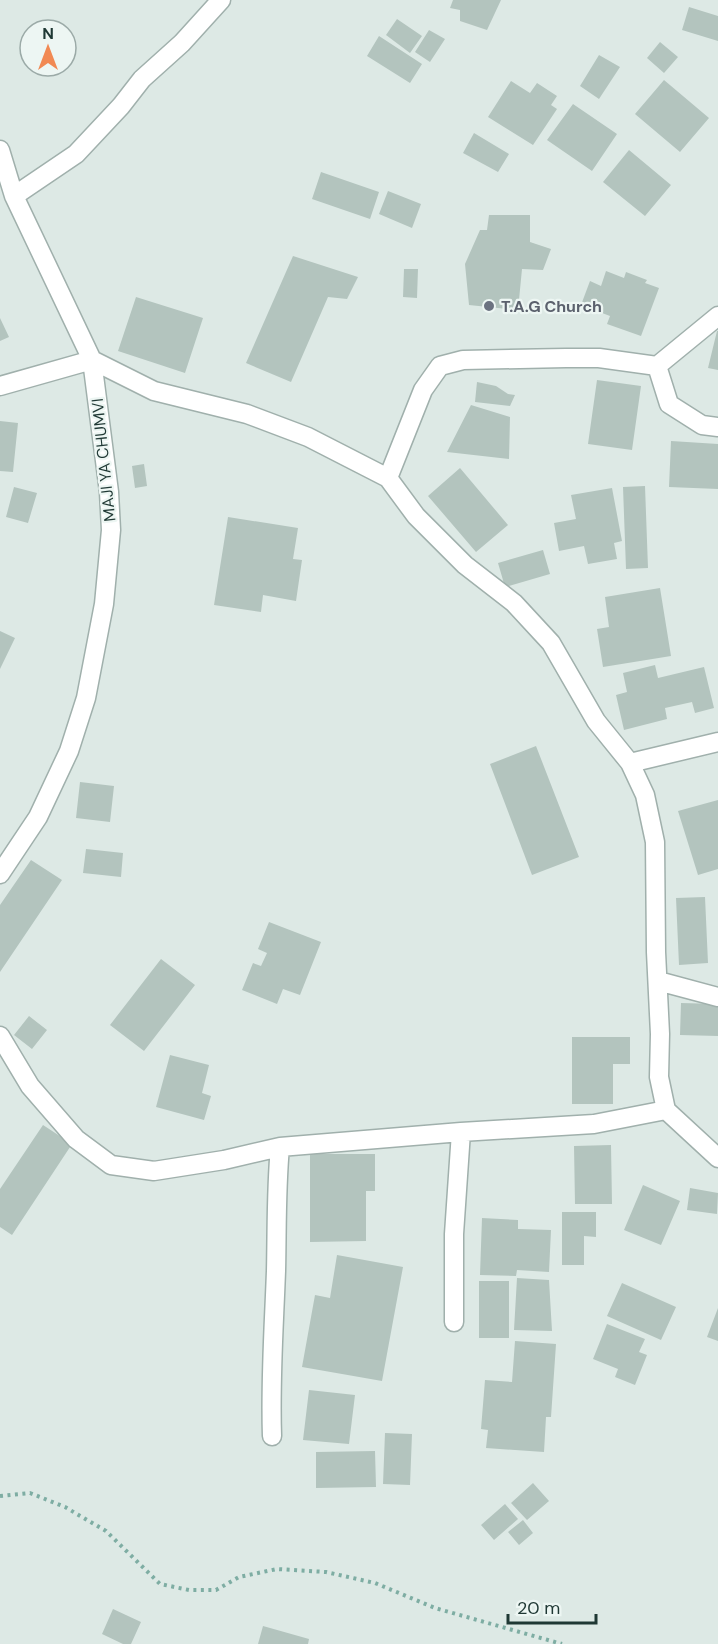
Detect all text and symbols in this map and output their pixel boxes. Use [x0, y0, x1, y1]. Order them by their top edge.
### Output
north arrow [18, 18, 78, 78]
text: N [42, 23, 54, 44]
place label: T.A.G Church [501, 296, 602, 317]
marker: T.A.G Church [482, 299, 496, 313]
street label: MAJI YA CHUMVI [87, 397, 120, 523]
scale bar [508, 1587, 596, 1625]
text: 20 m [517, 1596, 560, 1620]

